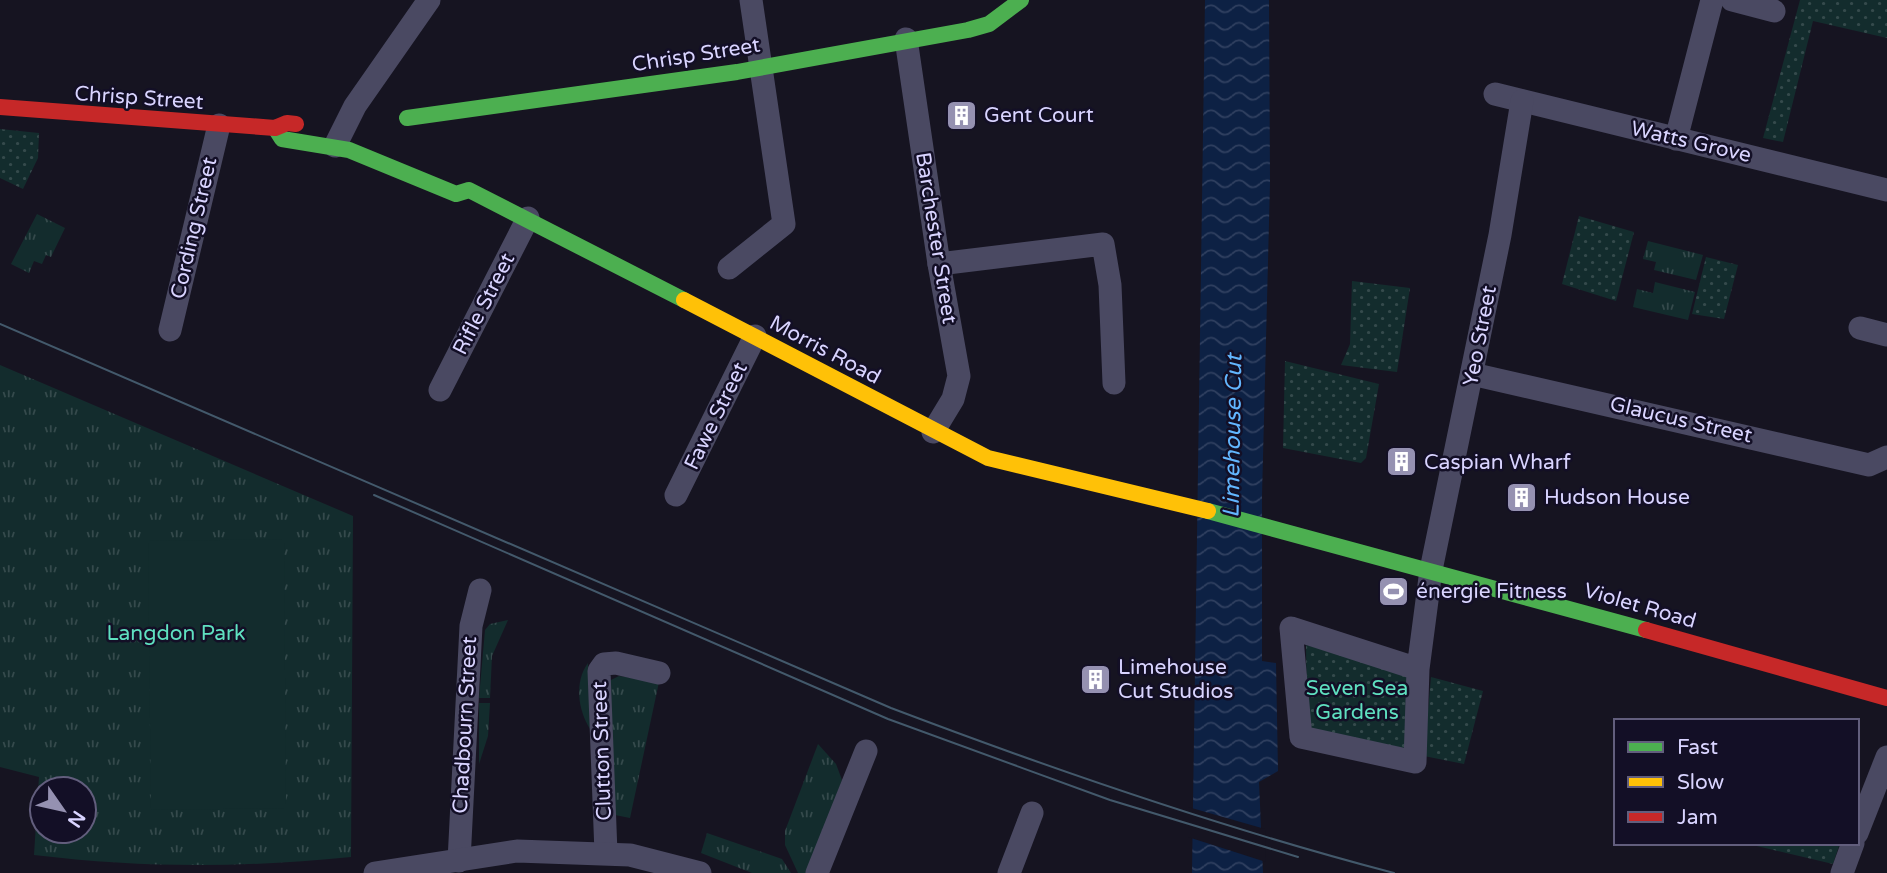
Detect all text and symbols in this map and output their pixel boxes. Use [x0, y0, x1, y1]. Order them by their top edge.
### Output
street label: Chrisp Street [630, 33, 762, 77]
street label: Chrisp Street [74, 81, 204, 115]
building icon: Gent Court [944, 98, 978, 132]
place label: Gent Court [984, 103, 1094, 128]
street label: Watts Grove [1628, 116, 1754, 168]
street label: Barchester Street [910, 150, 962, 326]
street label: Cording Street [166, 155, 222, 301]
street label: Rifle Street [448, 249, 520, 359]
street label: Yeo Street [1458, 284, 1502, 388]
street label: Morris Road [765, 310, 885, 390]
water label: Limehouse Cut [1218, 352, 1248, 518]
street label: Fawe Street [679, 358, 753, 474]
street label: Glaucus Street [1607, 391, 1755, 449]
building icon: Caspian Wharf [1384, 445, 1418, 479]
place label: Caspian Wharf [1424, 450, 1571, 475]
building icon: Hudson House [1504, 480, 1538, 514]
place label: Hudson House [1544, 485, 1690, 510]
sports icon: énergie Fitness [1376, 574, 1410, 608]
street label: Violet Road [1581, 578, 1699, 634]
place label: énergie Fitness [1416, 579, 1567, 604]
park label: Langdon Park [106, 621, 246, 646]
street label: Chadbourn Street [448, 636, 482, 814]
place label: Limehouse Cut Studios [1118, 655, 1233, 704]
building icon: Limehouse Cut Studios [1078, 662, 1112, 696]
park label: Seven Sea Gardens [1306, 676, 1408, 725]
street label: Clutton Street [587, 681, 617, 821]
legend [1614, 719, 1859, 845]
text: Fast [1677, 735, 1718, 760]
text: Slow [1677, 770, 1725, 795]
north arrow [28, 775, 98, 845]
text: Jam [1677, 805, 1718, 830]
text: N [63, 806, 90, 831]

